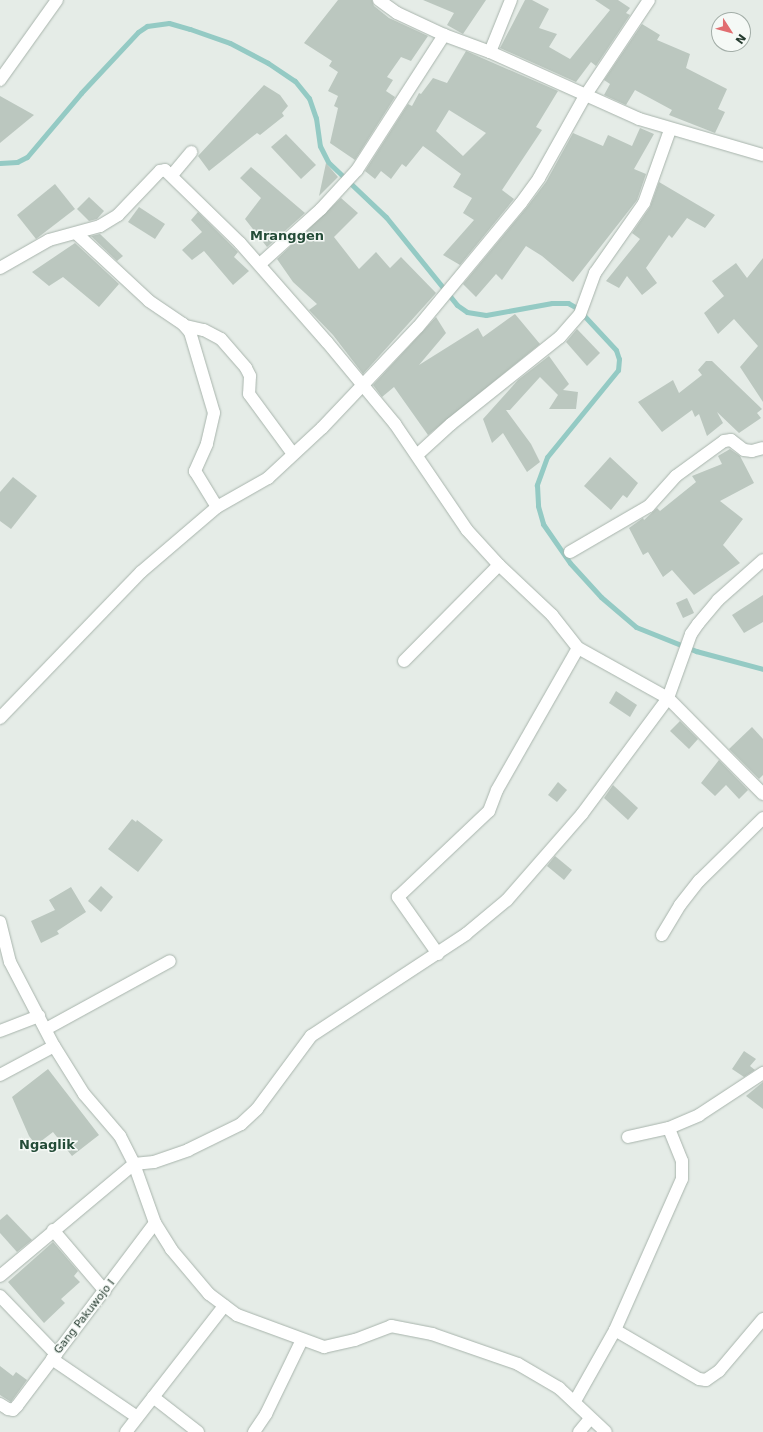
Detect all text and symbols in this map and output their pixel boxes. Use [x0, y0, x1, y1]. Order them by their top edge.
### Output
north arrow [711, 12, 751, 52]
text: N [732, 31, 748, 46]
district label: Mranggen [250, 228, 324, 244]
district label: Ngaglik [19, 1137, 75, 1153]
street label: Gang Pakuwojo I [52, 1277, 118, 1357]

